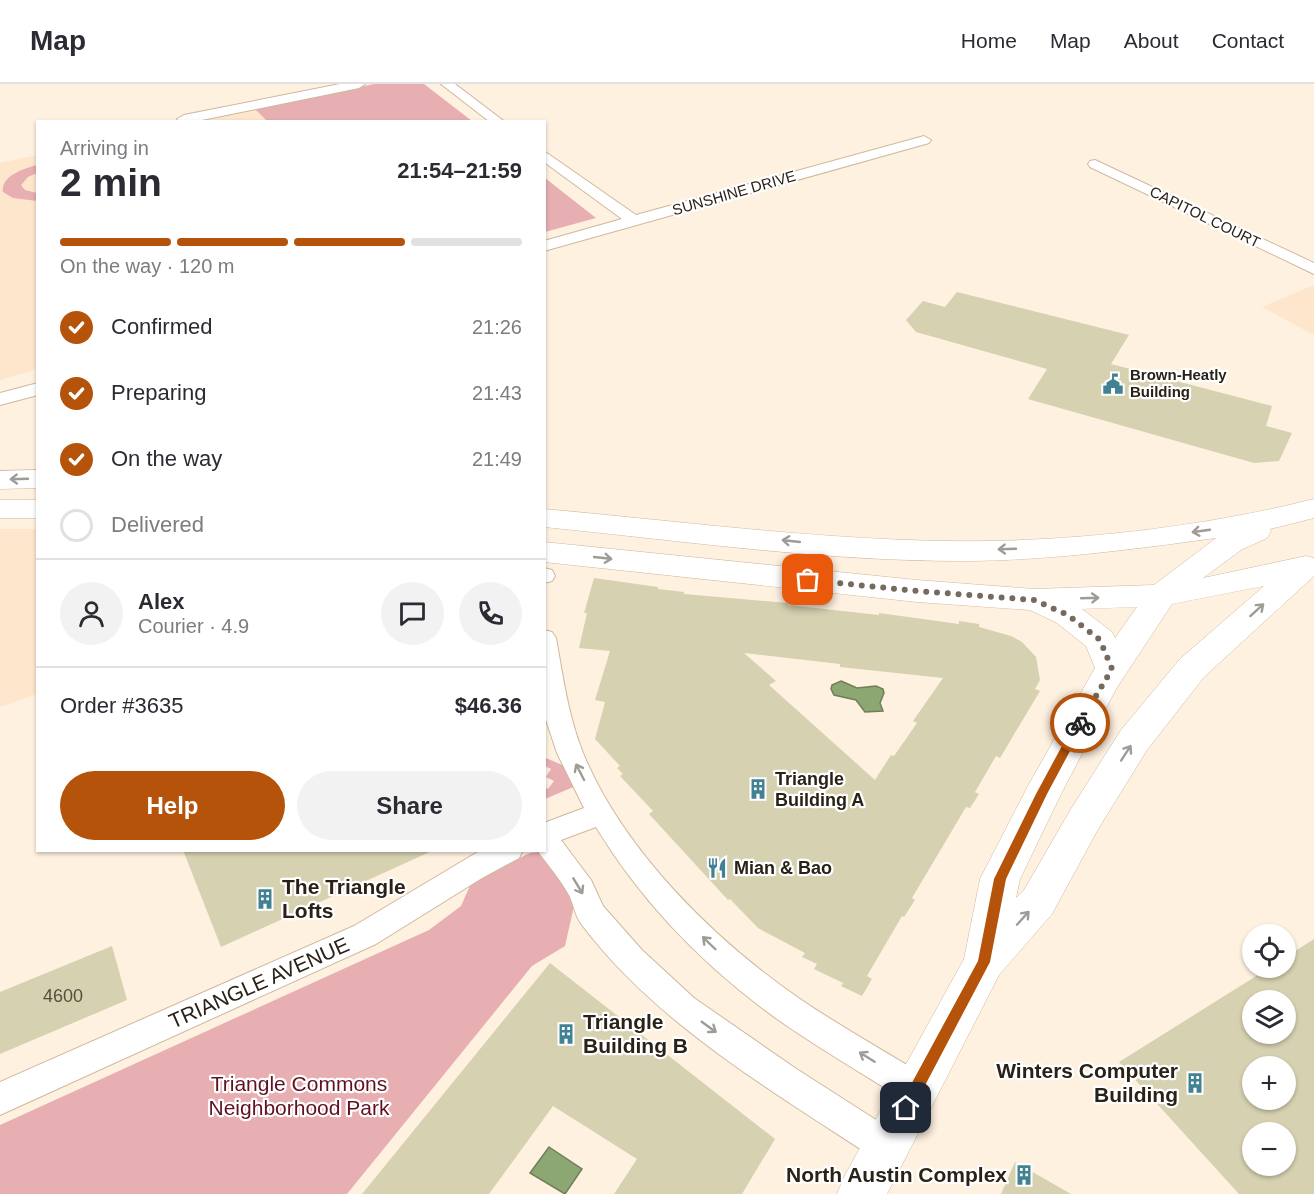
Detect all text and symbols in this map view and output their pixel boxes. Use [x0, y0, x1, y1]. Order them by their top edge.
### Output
text: Map [30, 25, 86, 56]
text: Home [961, 29, 1017, 52]
text: Map [1050, 29, 1091, 52]
text: About [1124, 29, 1179, 52]
text: Contact [1212, 29, 1284, 52]
text: Arriving in [60, 137, 149, 159]
text: 21:54–21:59 [397, 158, 522, 183]
text: 2 min [60, 161, 162, 204]
street label: SUNSHINE DRIVE [670, 167, 798, 218]
street label: CAPITOL COURT [1147, 182, 1263, 251]
text: On the way · 120 m [60, 255, 235, 277]
icon: check [60, 311, 93, 344]
text: Confirmed [111, 314, 212, 339]
text: 21:26 [472, 316, 522, 338]
place label: Brown-Heatly Building [1130, 366, 1227, 400]
public building icon: Brown-Heatly Building [1101, 372, 1125, 396]
icon: check [60, 377, 93, 410]
text: Preparing [111, 380, 206, 405]
text: 21:43 [472, 382, 522, 404]
icon: check [60, 443, 93, 476]
text: On the way [111, 446, 222, 471]
text: 21:49 [472, 448, 522, 470]
one-way arrow [9, 473, 29, 485]
text: Delivered [111, 512, 204, 537]
one-way arrow [1191, 526, 1211, 537]
one-way arrow [782, 535, 802, 546]
one-way arrow [997, 544, 1017, 555]
one-way arrow [592, 553, 612, 564]
pin [782, 554, 833, 605]
icon: bag [791, 563, 824, 596]
button: person [60, 582, 123, 645]
button: chat [381, 582, 444, 645]
button: phone [459, 582, 522, 645]
text: Alex [138, 589, 184, 614]
one-way arrow [1079, 592, 1099, 603]
one-way arrow [1249, 603, 1264, 617]
text: Courier · 4.9 [138, 615, 249, 637]
text: Order #3635 [60, 693, 184, 718]
text: $46.36 [455, 693, 522, 718]
courier [1050, 693, 1110, 753]
icon: bike [1064, 707, 1097, 740]
one-way arrow [1121, 745, 1133, 762]
one-way arrow [574, 763, 586, 781]
place label: Triangle Building A [775, 769, 864, 810]
button: Help [60, 771, 285, 840]
button: Share [297, 771, 522, 840]
building icon: Triangle Building A [746, 777, 770, 801]
restaurant icon: Mian & Bao [705, 856, 729, 880]
place label: Mian & Bao [734, 858, 832, 878]
place label: The Triangle Lofts [282, 875, 406, 922]
one-way arrow [572, 877, 584, 894]
building icon: The Triangle Lofts [253, 887, 277, 911]
one-way arrow [1016, 911, 1030, 926]
map controls [1242, 924, 1296, 1176]
button: locate [1242, 924, 1296, 978]
street label: TRIANGLE AVENUE [165, 932, 352, 1033]
one-way arrow [702, 937, 717, 951]
house number: 4600 [43, 986, 83, 1006]
button: layers [1242, 990, 1296, 1044]
place label: Triangle Building B [583, 1010, 688, 1057]
one-way arrow [700, 1021, 716, 1033]
building icon: Triangle Building B [554, 1022, 578, 1046]
one-way arrow [859, 1051, 876, 1063]
button: + [1242, 1056, 1296, 1110]
place label: Winters Computer Building [996, 1059, 1178, 1106]
building icon: Winters Computer Building [1183, 1071, 1207, 1095]
park label: Triangle Commons Neighborhood Park [209, 1072, 390, 1119]
pin [880, 1082, 931, 1133]
icon: home [889, 1091, 922, 1124]
button: − [1242, 1122, 1296, 1176]
place label: North Austin Complex [786, 1163, 1007, 1186]
building icon: North Austin Complex [1012, 1163, 1036, 1187]

